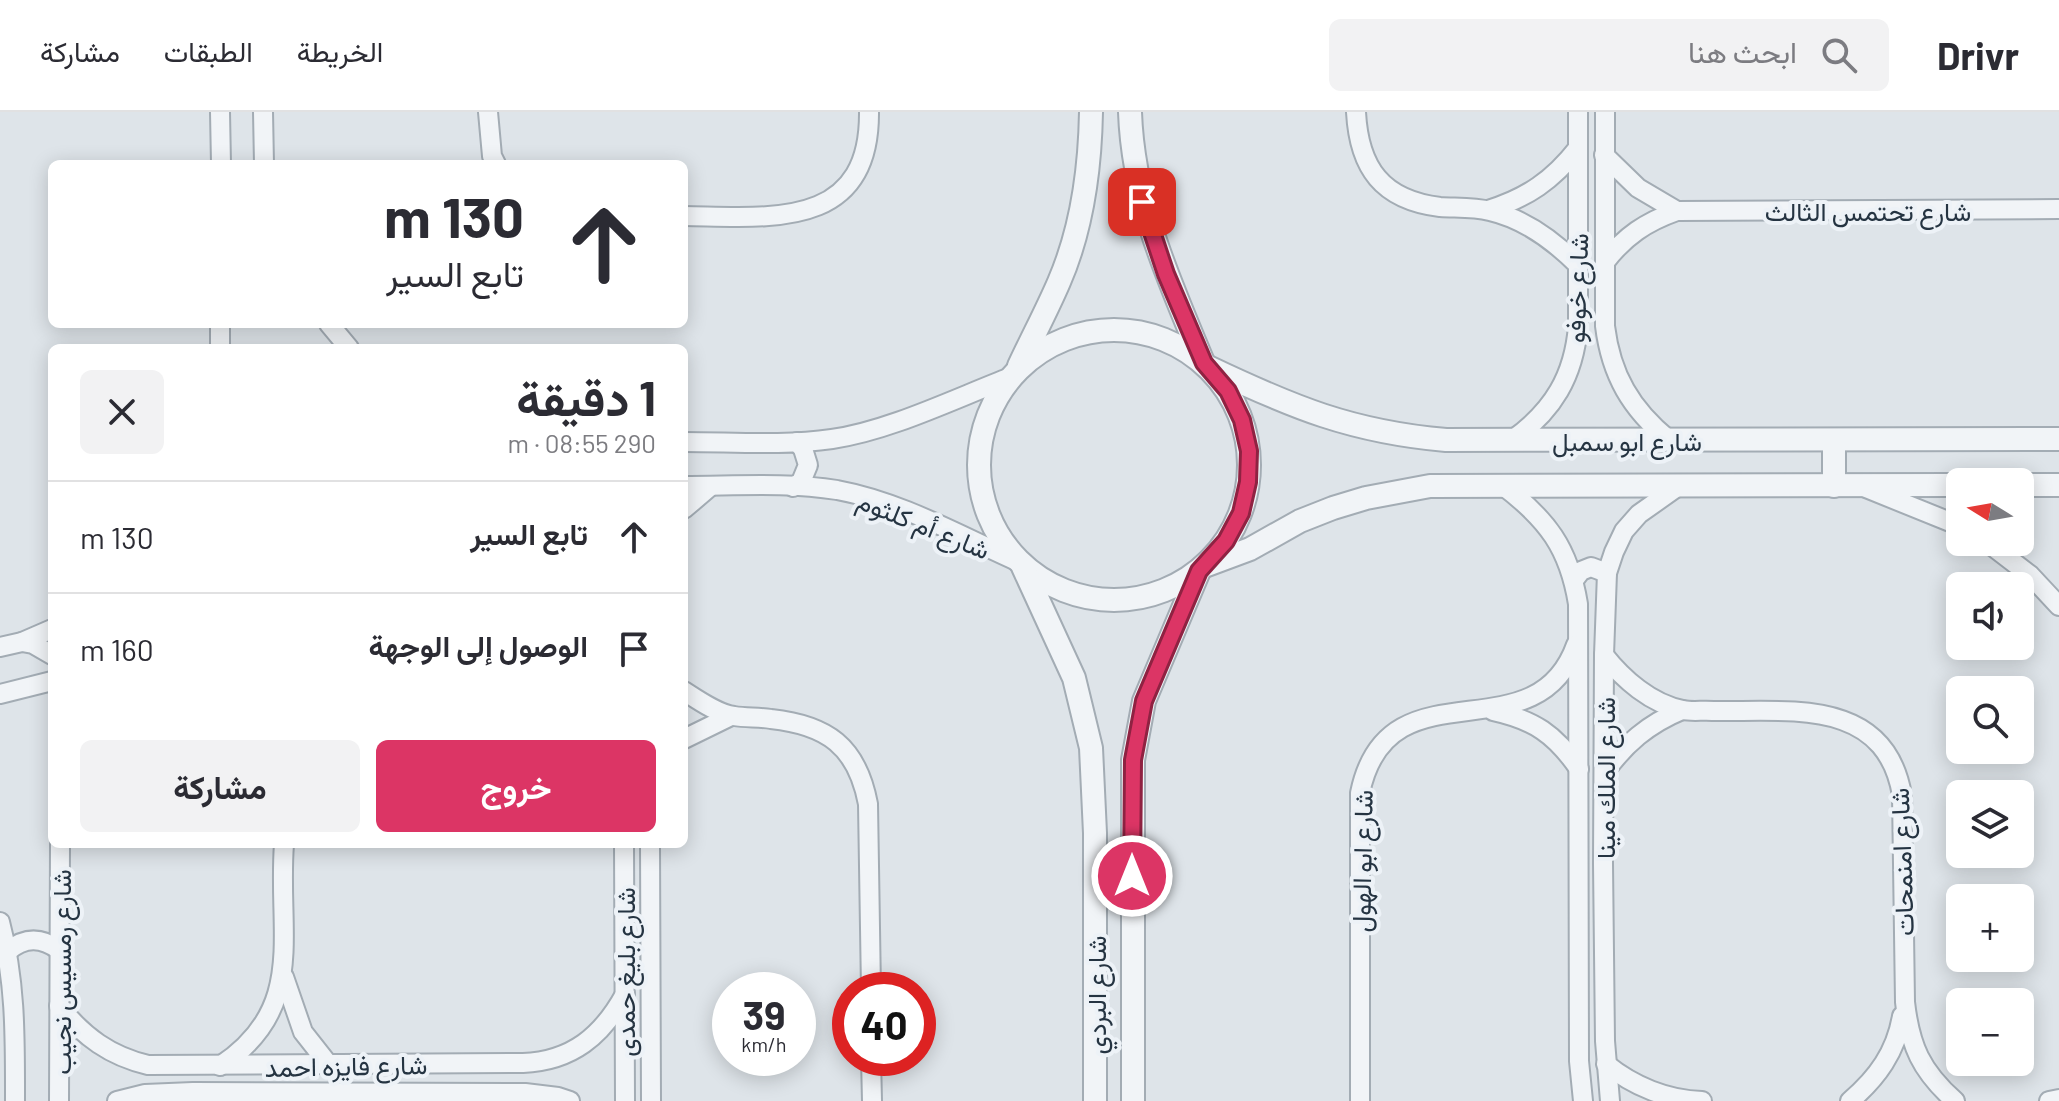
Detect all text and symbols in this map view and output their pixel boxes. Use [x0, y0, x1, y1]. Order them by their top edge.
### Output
search box [1329, 19, 1889, 91]
text: Drivr [1937, 32, 2019, 78]
text: ابحث هنا [1688, 33, 1797, 69]
icon: search [1817, 33, 1861, 77]
text: مشاركة [40, 34, 120, 68]
text: الطبقات [164, 34, 253, 68]
text: الخريطة [297, 34, 383, 68]
pin [1108, 168, 1176, 236]
icon: arrive [1120, 180, 1164, 224]
text: 130 m [384, 182, 524, 249]
icon: ahead [552, 192, 656, 296]
street label: شارع تحتمس الثالث [1765, 195, 1971, 230]
street label: شارع خوفو [1559, 233, 1597, 344]
text: تابع السير [386, 251, 524, 294]
text: 1 دقيقة [516, 368, 656, 426]
button: close [80, 370, 164, 454]
street label: شارع ابو سمبل [1552, 425, 1702, 460]
text: 290 m · 08:55 [507, 427, 656, 458]
north arrow [1946, 468, 2034, 556]
map controls [1946, 468, 2034, 1076]
street label: شارع أم كلثوم [852, 483, 995, 568]
text: تابع السير [470, 515, 588, 551]
icon: ahead [612, 515, 656, 559]
text: 130 m [80, 519, 154, 555]
button: sound [1946, 572, 2034, 660]
text: الوصول إلى الوجهة [369, 627, 588, 663]
icon: arrive [612, 627, 656, 671]
text: 160 m [80, 631, 154, 667]
button: search [1946, 676, 2034, 764]
street label: شارع الملك مينا [1589, 697, 1624, 859]
button: مشاركة [80, 740, 360, 832]
button: خروج [376, 740, 656, 832]
button: layers [1946, 780, 2034, 868]
street label: شارع امنمحات [1883, 787, 1923, 937]
street label: شارع ابو الهول [1344, 789, 1382, 933]
position arrow [1090, 834, 1174, 918]
street label: شارع رمسيس نجيب [45, 869, 80, 1075]
button: + [1946, 884, 2034, 972]
street label: شارع بليغ حمدى [609, 887, 644, 1057]
street label: شارع البردي [1080, 936, 1118, 1054]
speed limit sign: 40 [832, 972, 936, 1076]
button: − [1946, 988, 2034, 1076]
text: 39 [743, 990, 785, 1038]
text: km/h [741, 1032, 787, 1056]
street label: شارع فايزه احمد [264, 1048, 428, 1086]

